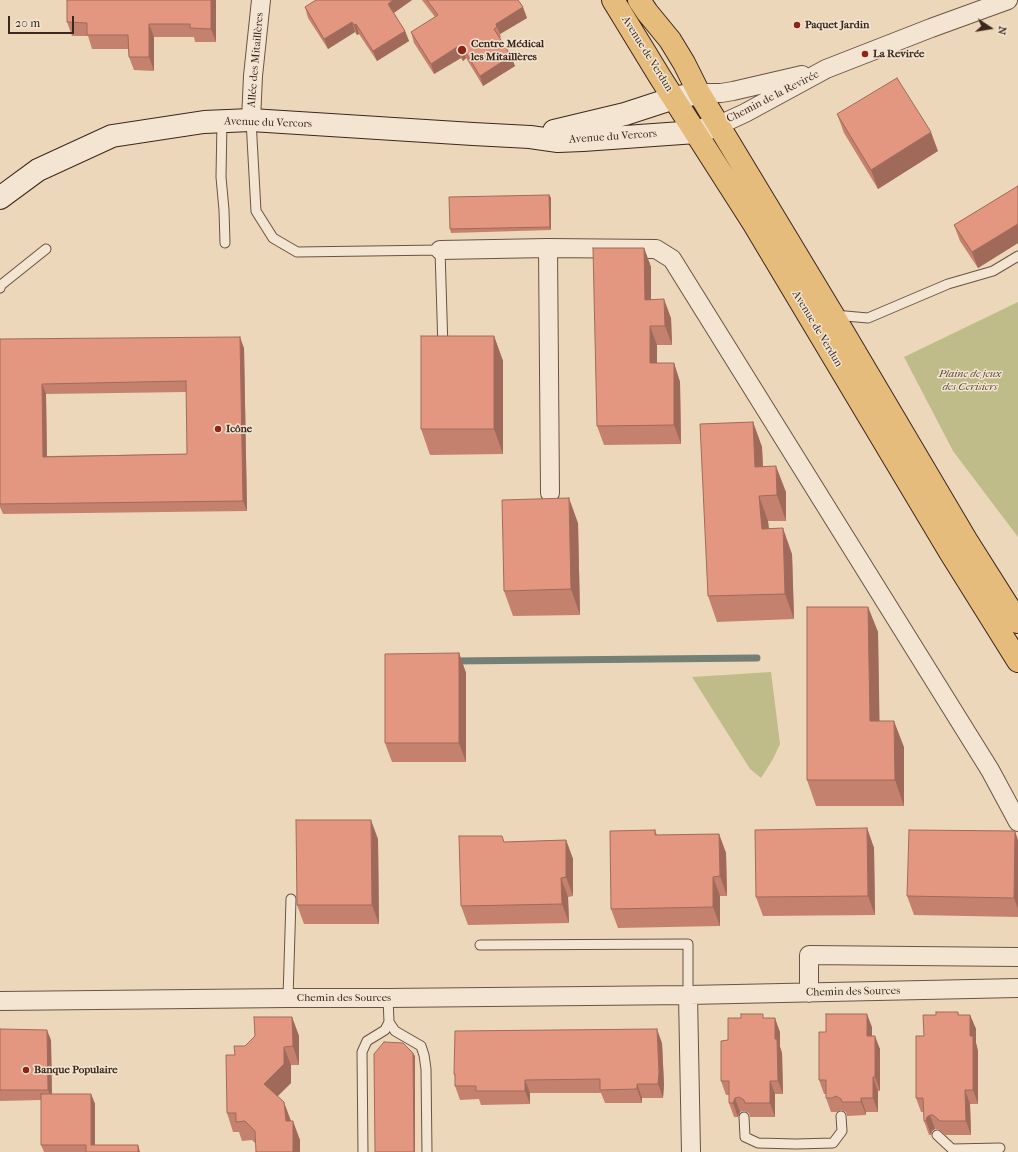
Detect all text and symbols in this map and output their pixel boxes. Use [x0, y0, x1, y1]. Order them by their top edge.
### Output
scale bar [10, 8, 76, 34]
north arrow [970, 8, 1010, 48]
street label: Allée des Mitaillères [245, 12, 267, 108]
street label: Avenue de Verdun [618, 14, 676, 94]
text: 20 m [15, 16, 40, 30]
place label: Paquet Jardin [805, 18, 869, 32]
marker: Paquet Jardin [792, 20, 802, 30]
text: N [995, 25, 1009, 36]
place label: Centre Médical les Mitaillères [471, 37, 544, 63]
marker: Centre Médical les Mitaillères [456, 44, 468, 56]
place label: La Revirée [873, 47, 925, 61]
marker: La Revirée [860, 49, 870, 59]
street label: Chemin de la Revirée [725, 68, 821, 126]
street label: Avenue du Vercors [224, 115, 312, 131]
street label: Avenue du Vercors [569, 127, 657, 147]
street label: Avenue de Verdun [789, 288, 845, 370]
park label: Plaine de jeux des Cerisiers [939, 367, 1001, 393]
place label: Icône [226, 422, 252, 436]
marker: Icône [213, 424, 223, 434]
street label: Chemin des Sources [806, 985, 900, 999]
street label: Chemin des Sources [297, 991, 391, 1005]
place label: Banque Populaire [34, 1063, 118, 1077]
marker: Banque Populaire [21, 1065, 31, 1075]

